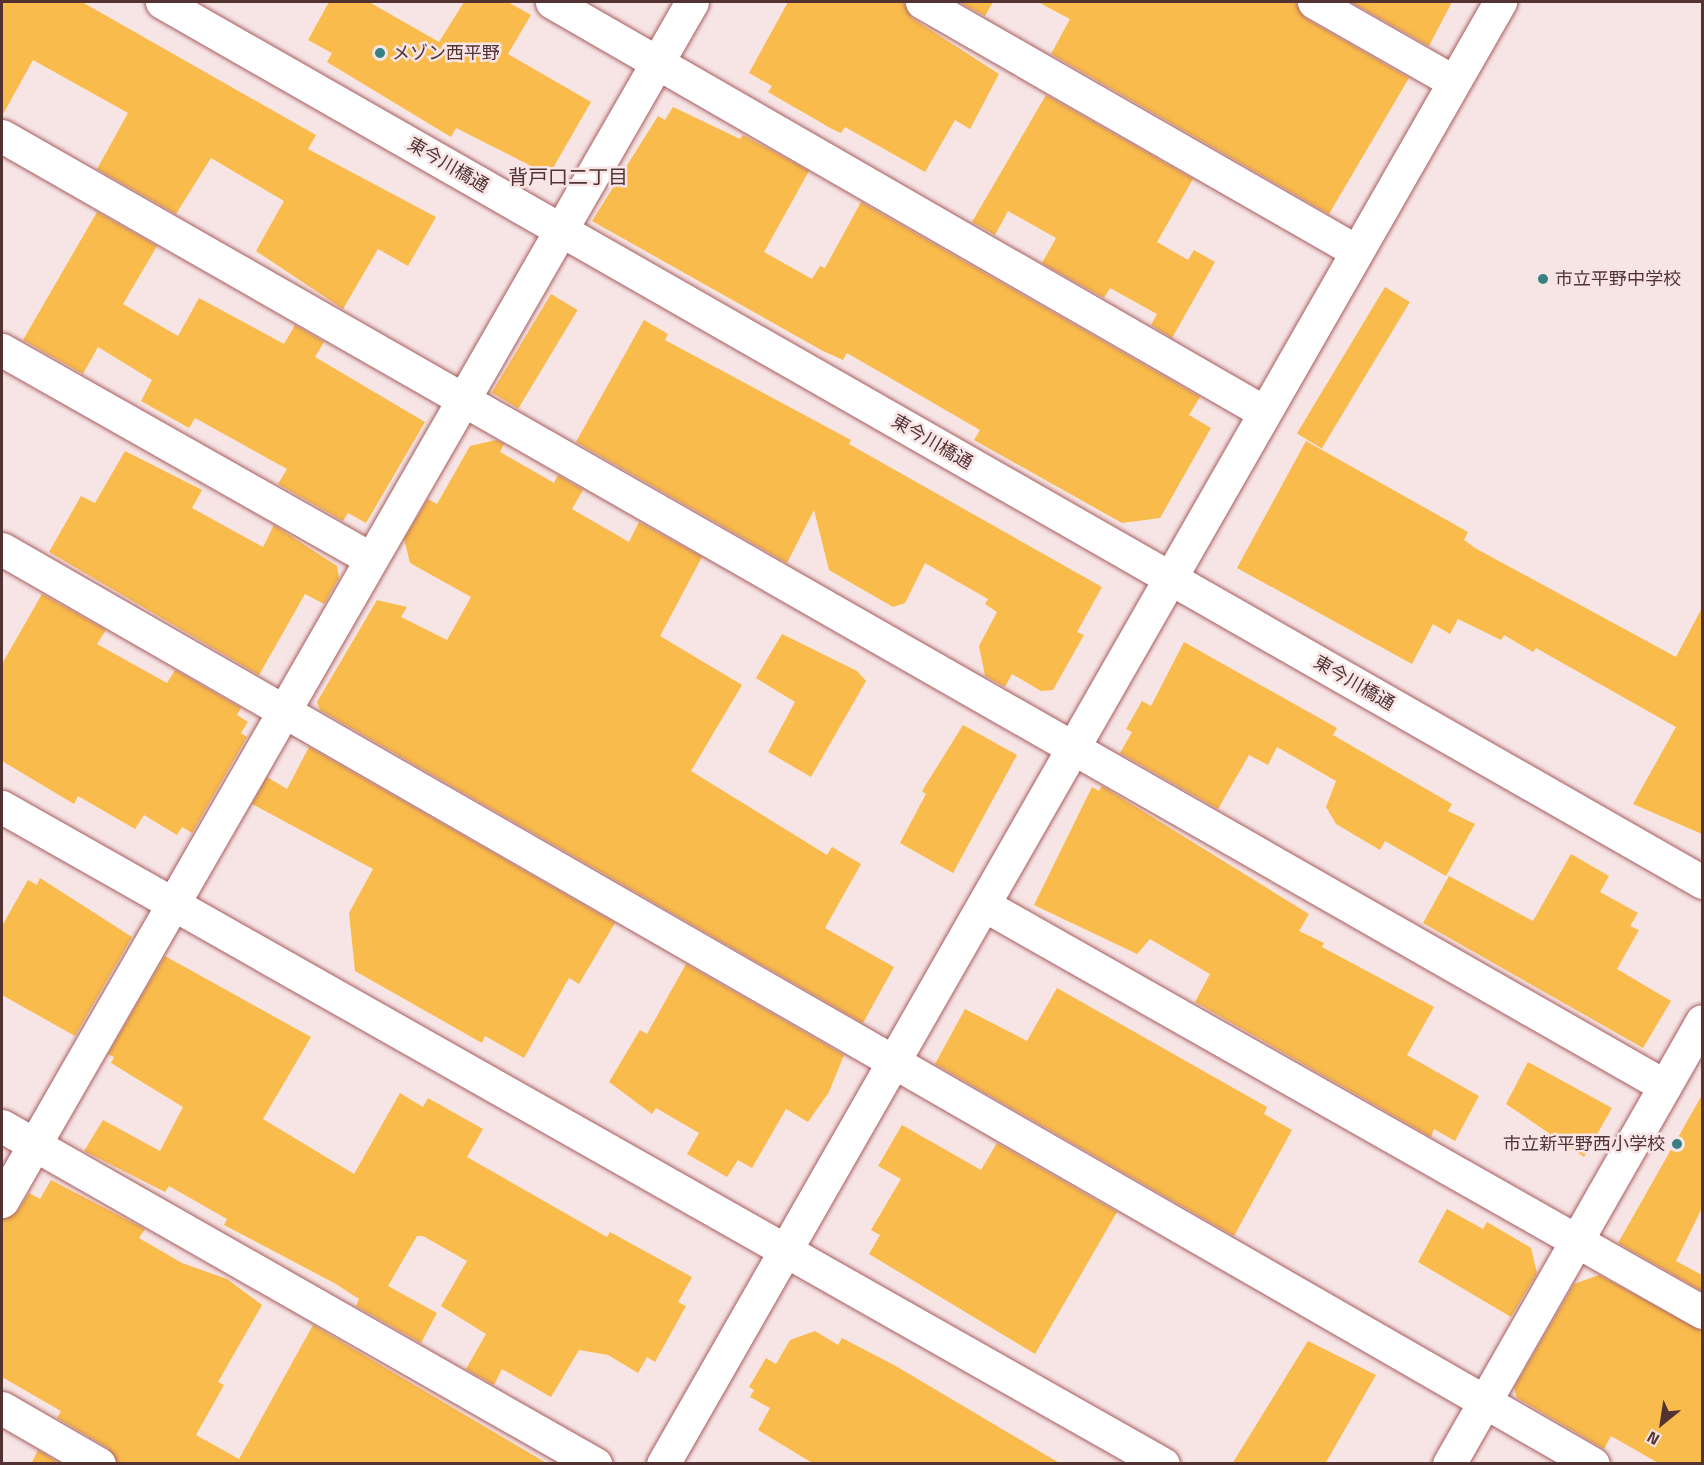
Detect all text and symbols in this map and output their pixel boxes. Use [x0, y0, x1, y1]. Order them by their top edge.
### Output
place label: メゾン西平野 [392, 42, 500, 64]
marker: メゾン西平野 [373, 46, 387, 60]
street label: 東今川橋通 [404, 133, 492, 197]
district label: 背戸口二丁目 [508, 164, 628, 188]
place label: 市立平野中学校 [1555, 268, 1681, 290]
marker: 市立平野中学校 [1536, 272, 1550, 286]
street label: 東今川橋通 [888, 410, 976, 474]
street label: 東今川橋通 [1310, 651, 1398, 715]
place label: 市立新平野西小学校 [1503, 1133, 1665, 1155]
marker: 市立新平野西小学校 [1670, 1137, 1684, 1151]
north arrow [1632, 1393, 1692, 1453]
text: N [1642, 1425, 1664, 1452]

